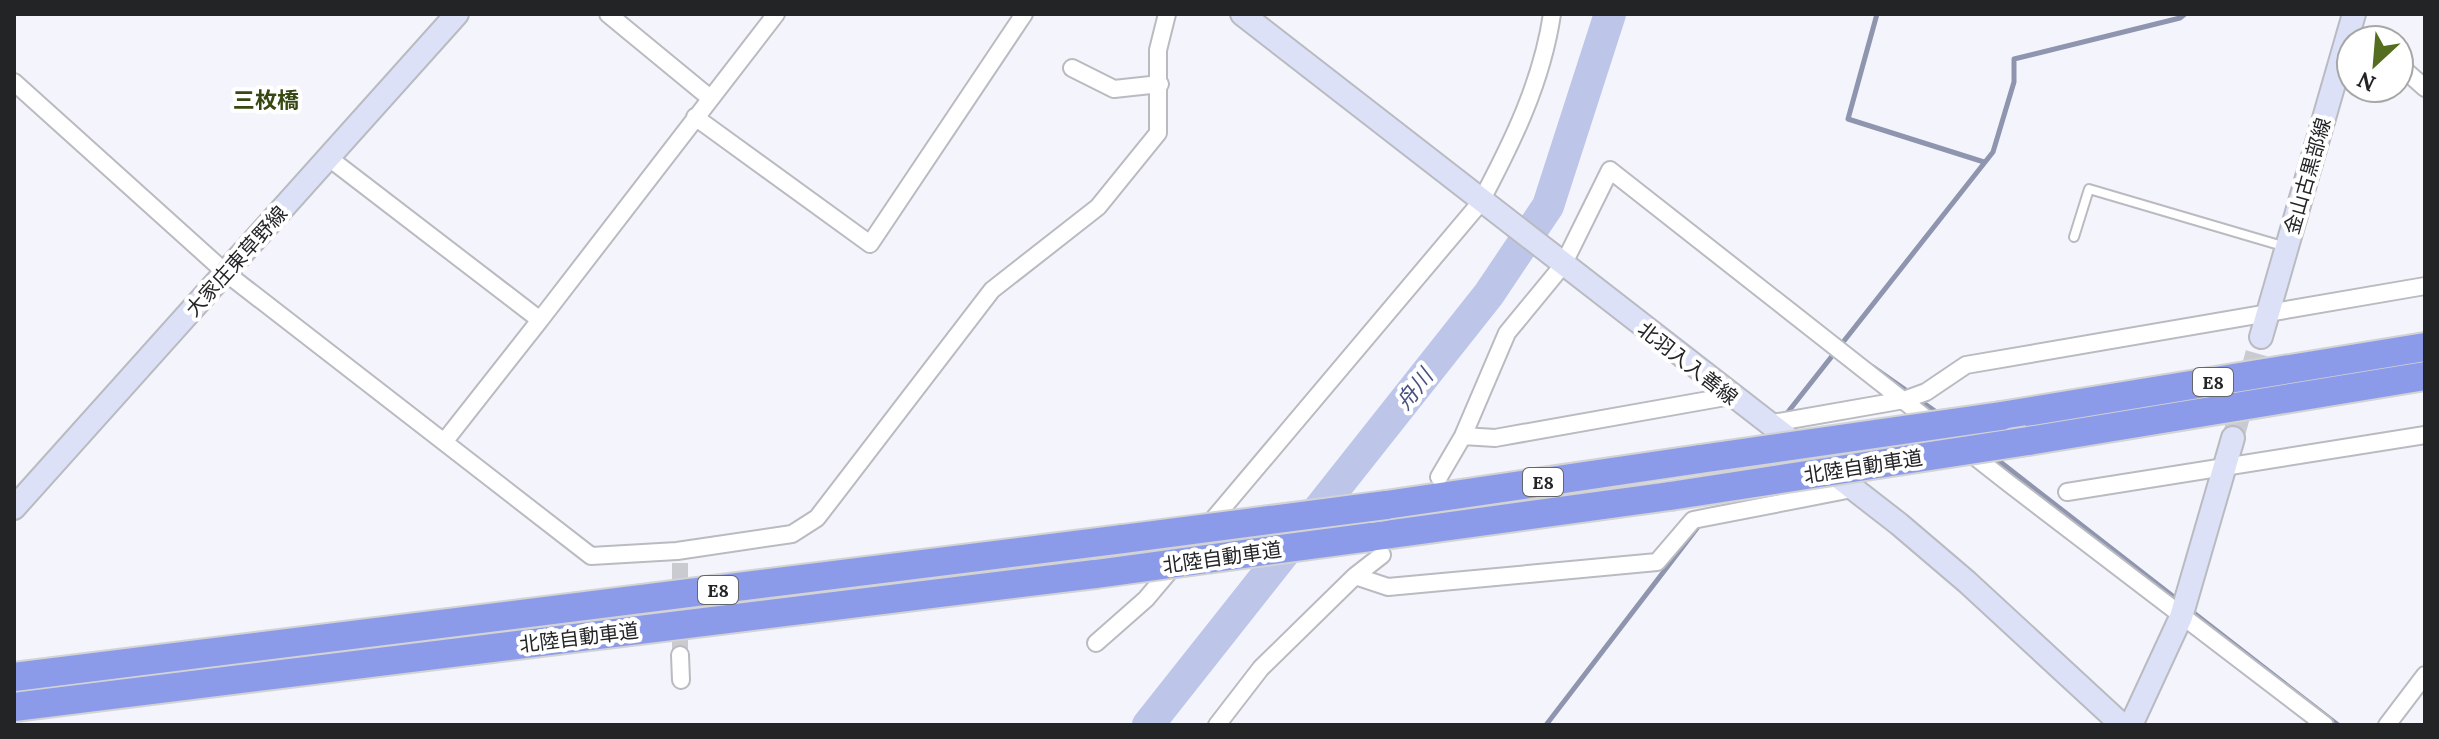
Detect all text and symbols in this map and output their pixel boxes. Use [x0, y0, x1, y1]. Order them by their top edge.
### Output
north arrow [2335, 24, 2415, 104]
text: N [2352, 66, 2380, 98]
district label: 三枚橋 [233, 86, 299, 114]
street label: 金山古黒部線 [2278, 115, 2336, 237]
street label: 大家庄東草野線 [180, 201, 292, 321]
street label: 北羽入入善線 [1633, 316, 1743, 410]
water label: 舟川 [1389, 361, 1440, 415]
road number: E8 [2193, 368, 2233, 396]
street label: 北陸自動車道 [1802, 444, 1924, 488]
road number: E8 [1523, 468, 1563, 496]
street label: 北陸自動車道 [1161, 536, 1283, 578]
road number: E8 [698, 576, 738, 604]
street label: 北陸自動車道 [518, 617, 640, 657]

